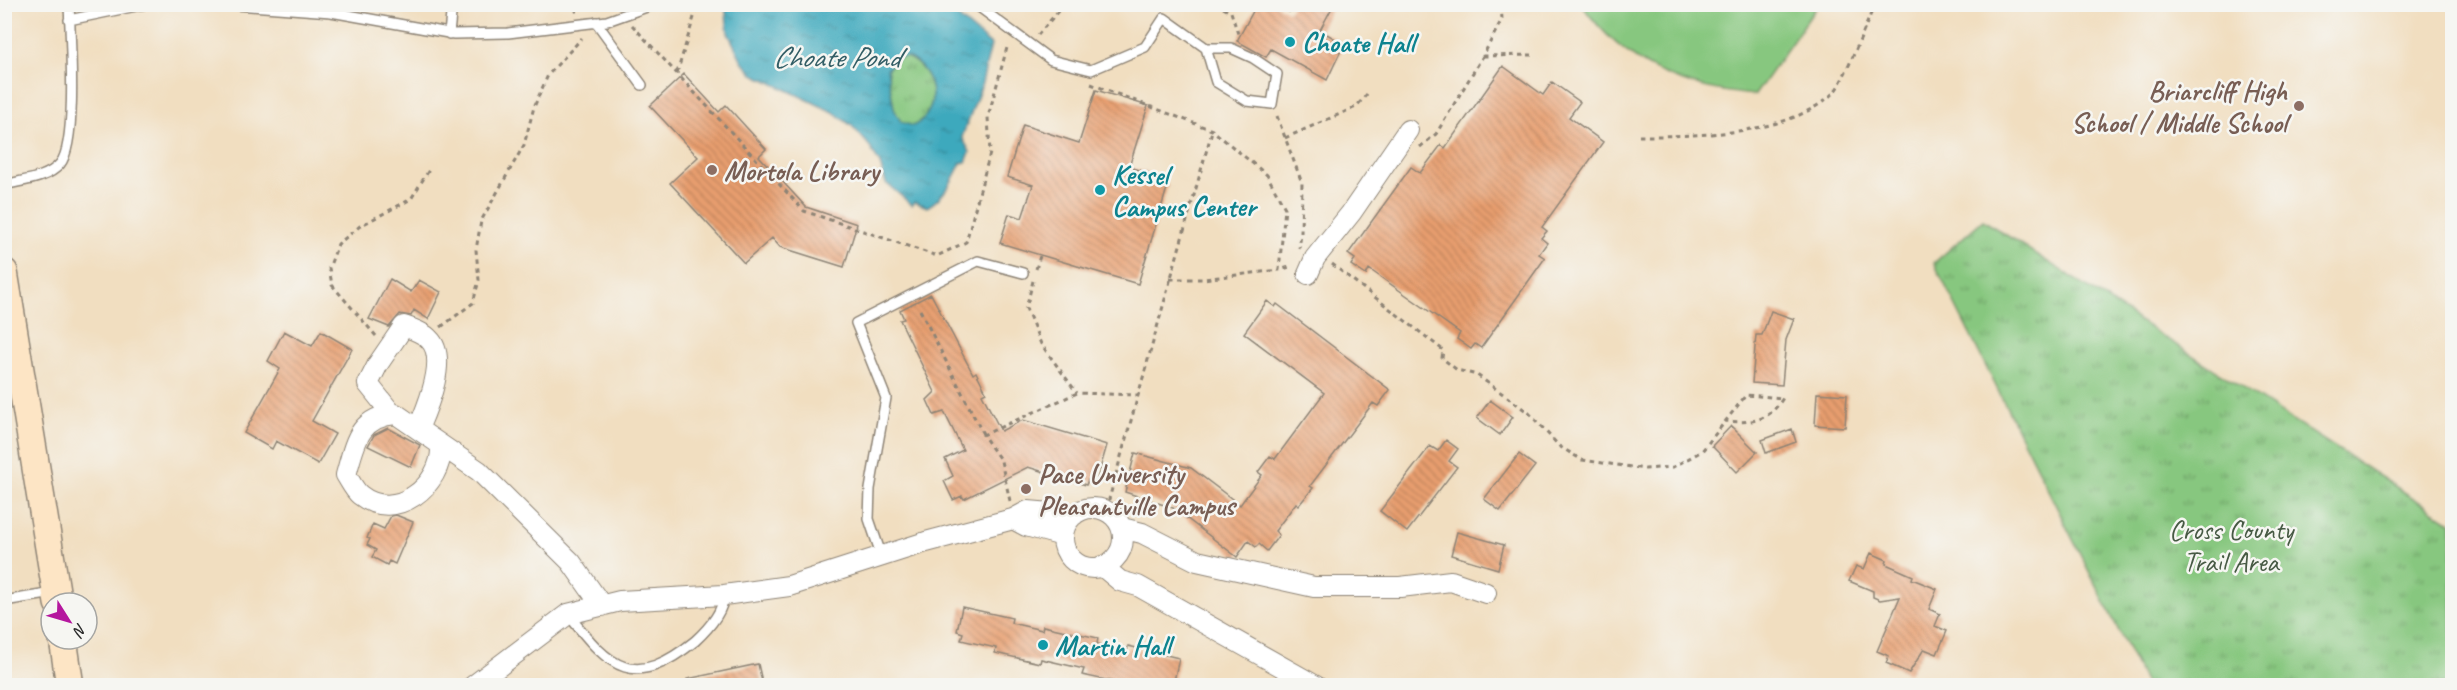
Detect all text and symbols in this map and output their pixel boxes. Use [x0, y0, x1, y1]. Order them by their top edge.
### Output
place label: Choate Hall [1302, 25, 1420, 60]
marker: Choate Hall [1283, 35, 1297, 49]
water label: Choate Pond [773, 38, 908, 76]
place label: Briarcliff High School / Middle School [2071, 73, 2292, 140]
marker: Briarcliff High School / Middle School [2292, 99, 2306, 113]
place label: Mortola Library [724, 153, 881, 188]
place label: Kessel Campus Center [1112, 157, 1258, 224]
marker: Mortola Library [705, 163, 719, 177]
marker: Kessel Campus Center [1093, 183, 1107, 197]
place label: Pace University Pleasantville Campus [1038, 456, 1238, 523]
marker: Pace University Pleasantville Campus [1019, 482, 1033, 496]
park label: Cross County Trail Area [2169, 512, 2296, 579]
north arrow [39, 591, 99, 651]
text: N [67, 619, 91, 642]
place label: Martin Hall [1055, 628, 1175, 663]
marker: Martin Hall [1036, 638, 1050, 652]

